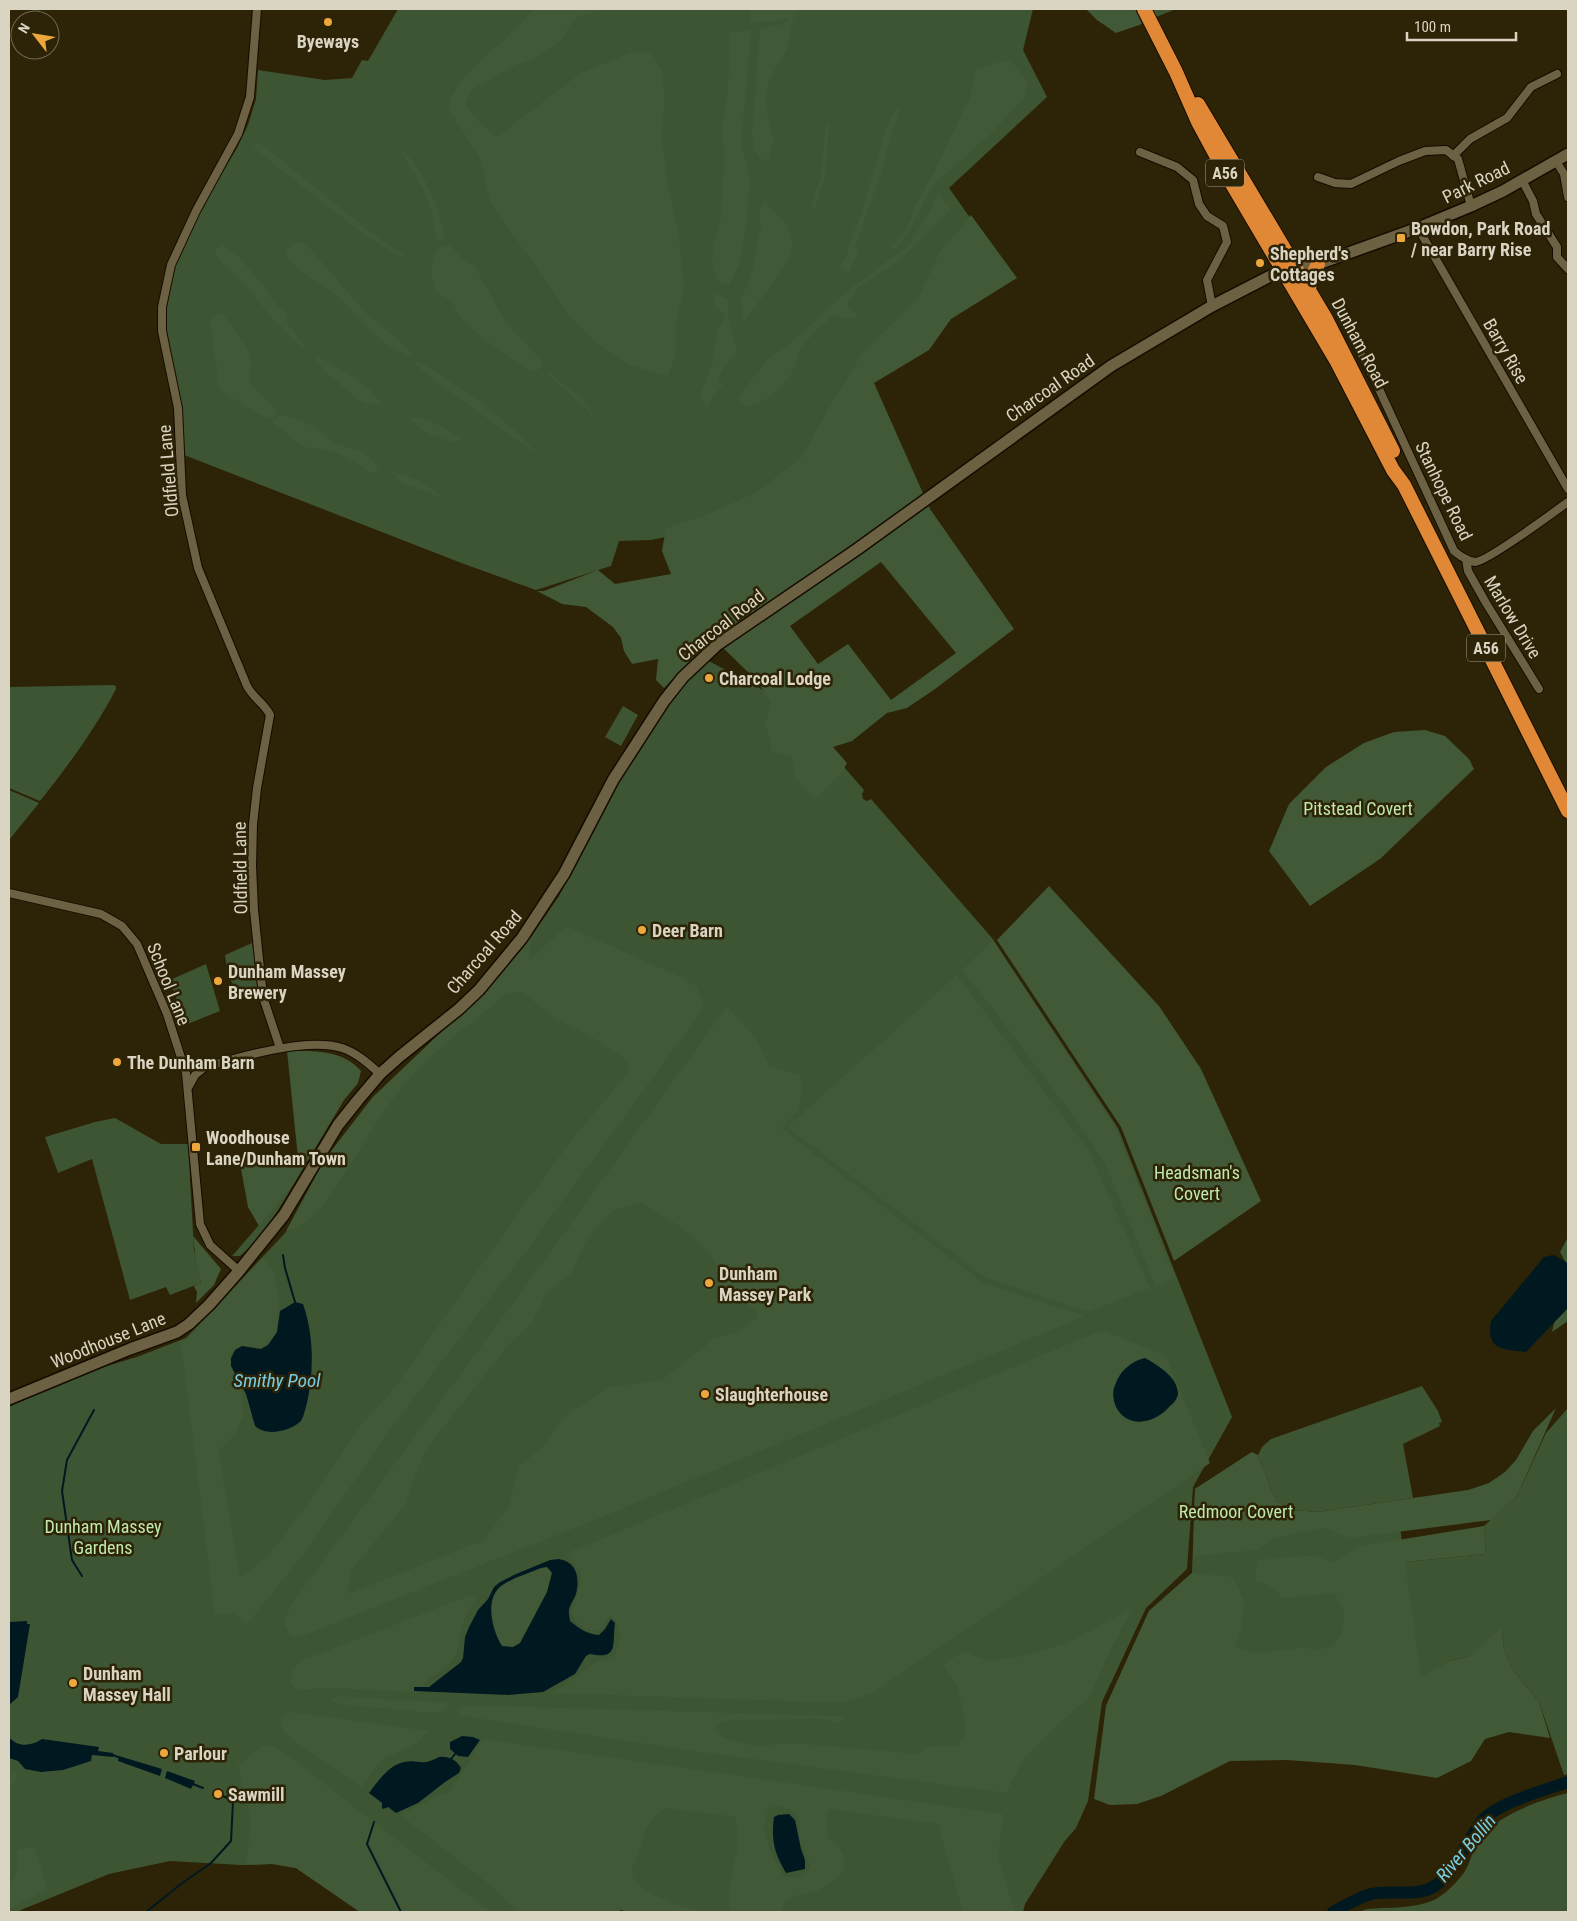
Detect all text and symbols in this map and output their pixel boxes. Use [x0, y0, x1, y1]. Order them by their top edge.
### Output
north arrow [10, 10, 60, 60]
scale bar [1407, 10, 1516, 42]
marker: Byeways [322, 16, 334, 28]
text: 100 m [1414, 18, 1451, 36]
text: N [15, 21, 33, 36]
place label: Byeways [297, 31, 359, 52]
street label: Park Road [1439, 157, 1513, 207]
road number: A56 [1206, 160, 1244, 187]
place label: Bowdon, Park Road / near Barry Rise [1410, 218, 1550, 260]
marker: Bowdon, Park Road / near Barry Rise [1395, 232, 1407, 244]
place label: Shepherd's Cottages [1270, 243, 1349, 285]
marker: Shepherd's Cottages [1254, 257, 1266, 269]
street label: Dunham Road [1328, 294, 1392, 392]
street label: Barry Rise [1479, 315, 1533, 387]
street label: Charcoal Road [1002, 350, 1098, 426]
street label: Oldfield Lane [154, 424, 182, 518]
street label: Stanhope Road [1411, 438, 1477, 544]
street label: Marlow Drive [1480, 572, 1546, 662]
street label: Charcoal Road [674, 585, 768, 665]
road number: A56 [1467, 634, 1505, 661]
place label: Charcoal Lodge [719, 668, 831, 689]
marker: Charcoal Lodge [703, 672, 715, 684]
park label: Pitstead Covert [1303, 798, 1413, 819]
street label: Oldfield Lane [229, 821, 251, 915]
street label: Charcoal Road [442, 906, 526, 998]
place label: Deer Barn [652, 920, 723, 941]
marker: Deer Barn [636, 924, 648, 936]
street label: School Lane [143, 940, 195, 1028]
place label: Dunham Massey Brewery [228, 961, 346, 1003]
marker: Dunham Massey Brewery [212, 975, 224, 987]
place label: The Dunham Barn [127, 1052, 255, 1073]
marker: The Dunham Barn [111, 1056, 123, 1068]
place label: Woodhouse Lane/Dunham Town [206, 1127, 346, 1169]
marker: Woodhouse Lane/Dunham Town [190, 1141, 202, 1153]
park label: Headsman's Covert [1154, 1162, 1240, 1204]
place label: Dunham Massey Park [719, 1263, 812, 1305]
marker: Dunham Massey Park [703, 1277, 715, 1289]
street label: Woodhouse Lane [48, 1307, 168, 1373]
water label: Smithy Pool [234, 1369, 321, 1392]
place label: Slaughterhouse [715, 1384, 828, 1405]
marker: Slaughterhouse [699, 1388, 711, 1400]
park label: Redmoor Covert [1179, 1501, 1293, 1522]
park label: Dunham Massey Gardens [44, 1516, 162, 1558]
place label: Dunham Massey Hall [83, 1663, 171, 1705]
marker: Dunham Massey Hall [67, 1677, 79, 1689]
place label: Parlour [174, 1743, 227, 1764]
marker: Parlour [158, 1747, 170, 1759]
place label: Sawmill [228, 1784, 285, 1805]
marker: Sawmill [212, 1788, 224, 1800]
water label: River Bollin [1431, 1809, 1501, 1887]

